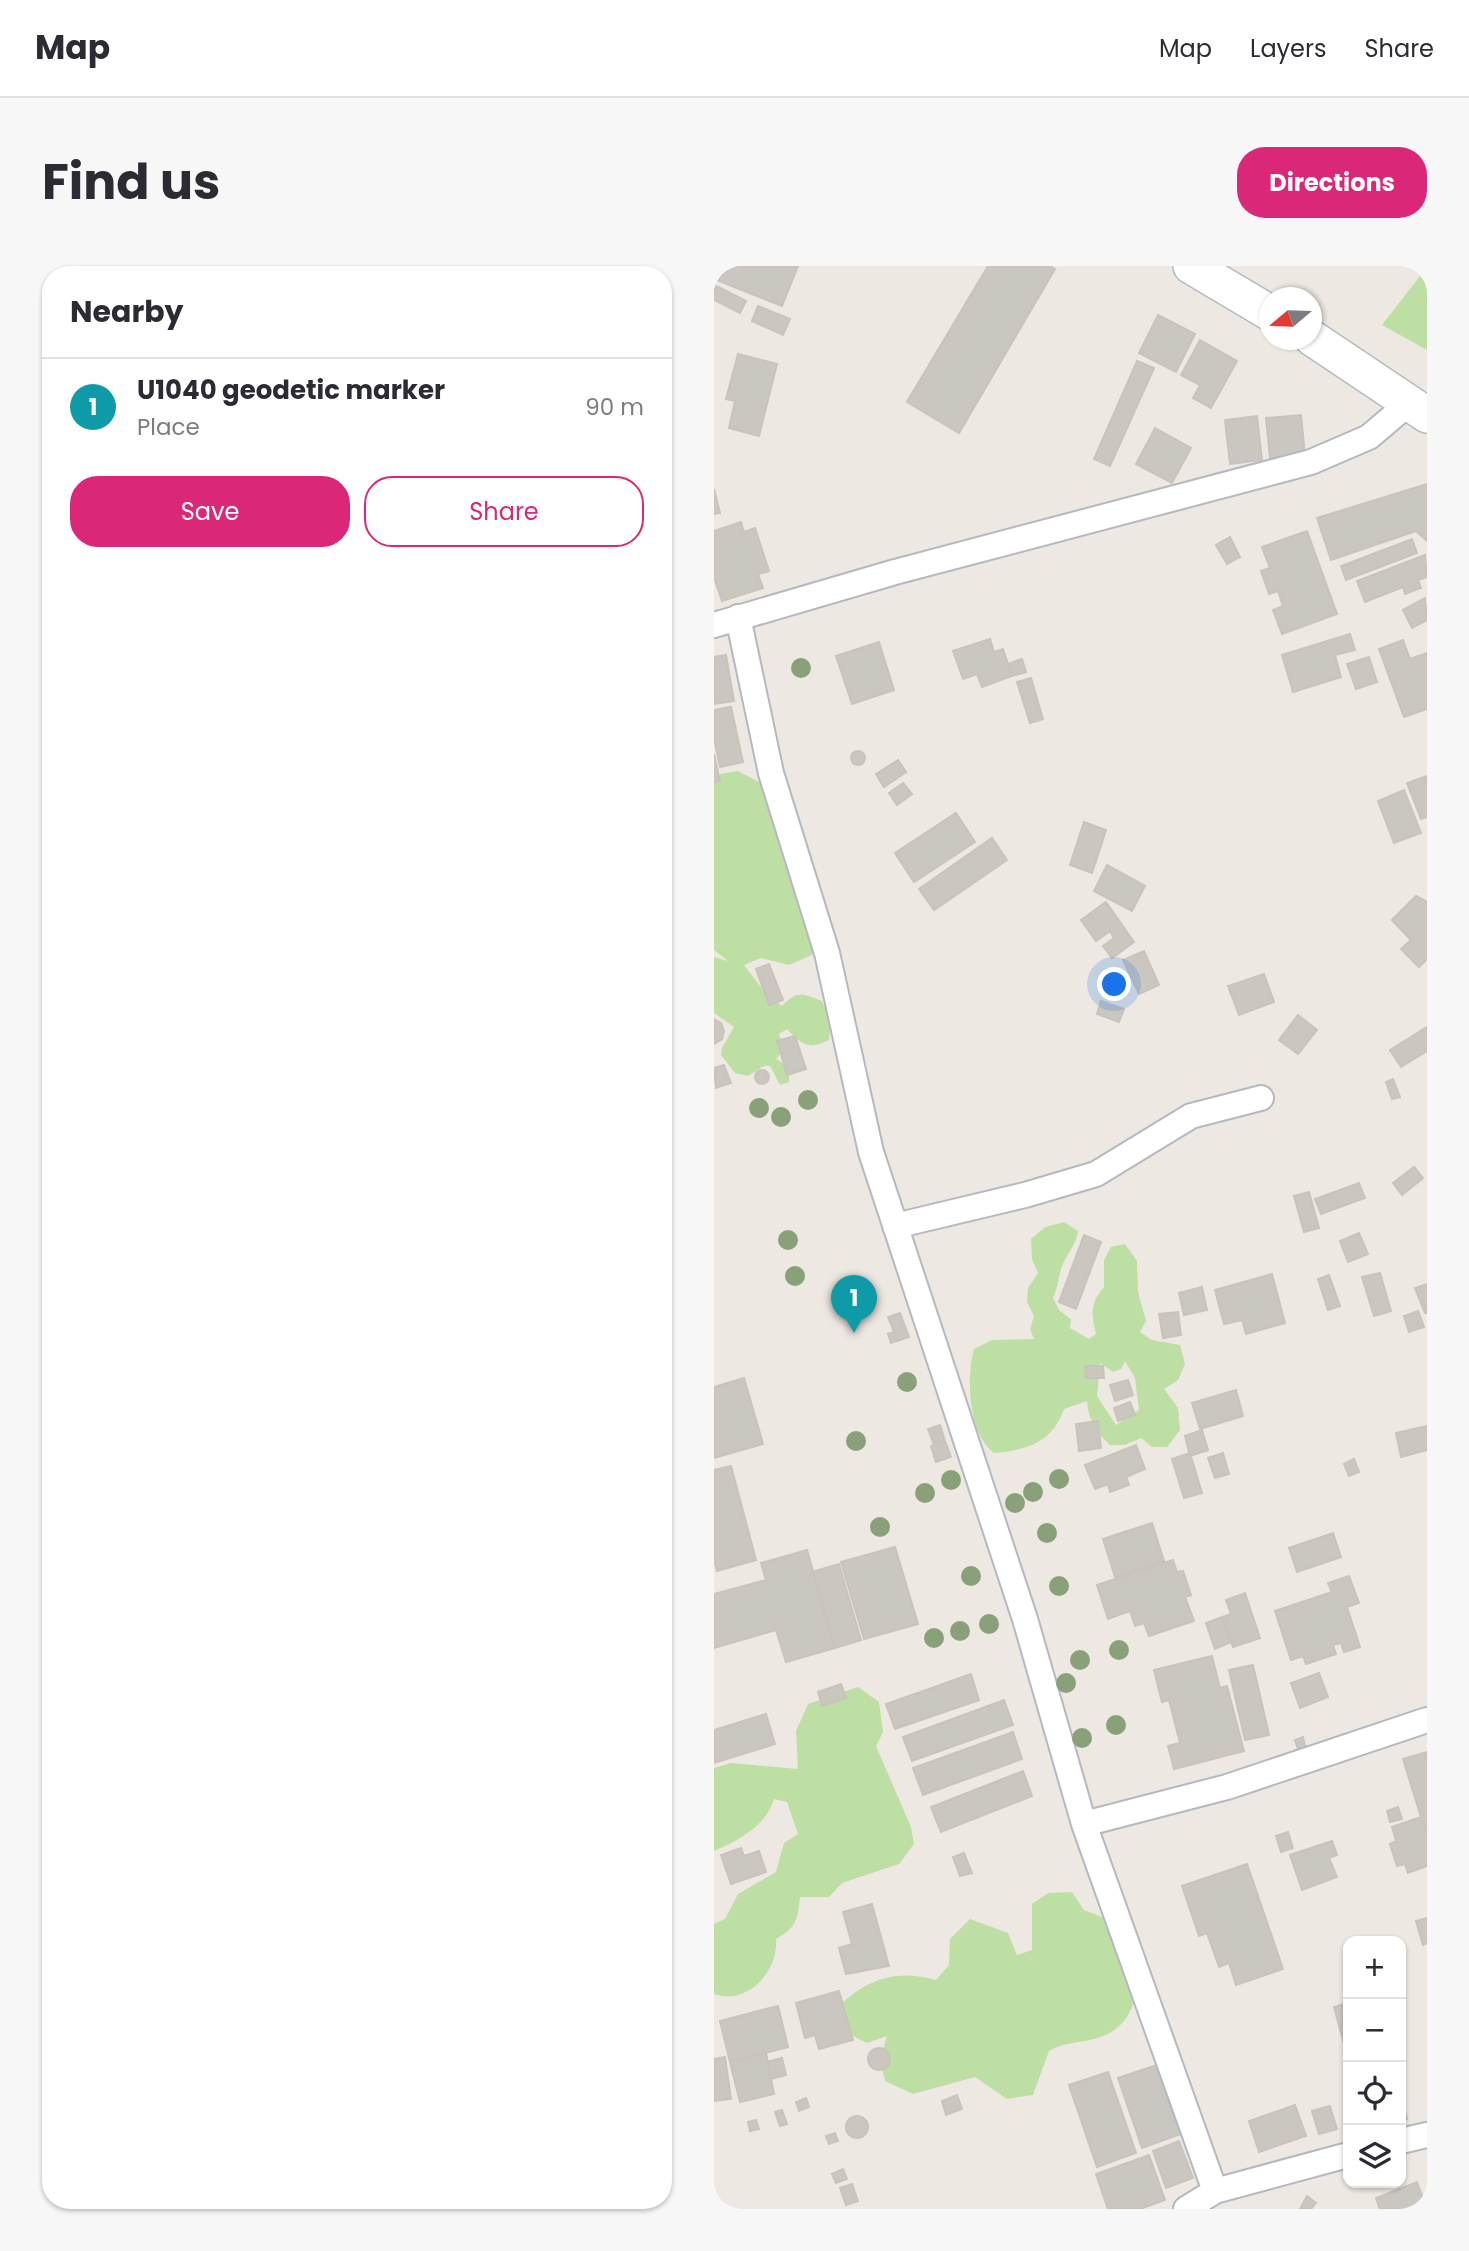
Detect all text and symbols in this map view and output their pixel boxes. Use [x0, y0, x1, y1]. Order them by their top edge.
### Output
text: Map [35, 24, 110, 71]
text: Map [1159, 32, 1212, 65]
text: Layers [1250, 32, 1326, 65]
text: Share [1364, 32, 1434, 65]
button: Directions [1237, 147, 1427, 218]
text: Find us [42, 148, 220, 216]
north arrow [1259, 287, 1322, 350]
text: Nearby [70, 290, 184, 333]
text: U1040 geodetic marker [137, 372, 445, 408]
text: 1 [89, 391, 97, 423]
text: 90 m [585, 391, 644, 423]
text: Place [137, 411, 200, 443]
button: Save [70, 476, 350, 547]
button: Share [364, 476, 644, 547]
your location [1097, 967, 1131, 1001]
pin: 1 [831, 1275, 877, 1333]
map controls [1343, 1936, 1406, 2188]
button: + [1343, 1936, 1406, 1999]
button: − [1343, 1999, 1406, 2062]
button: locate [1343, 2062, 1406, 2125]
button: layers [1343, 2125, 1406, 2188]

